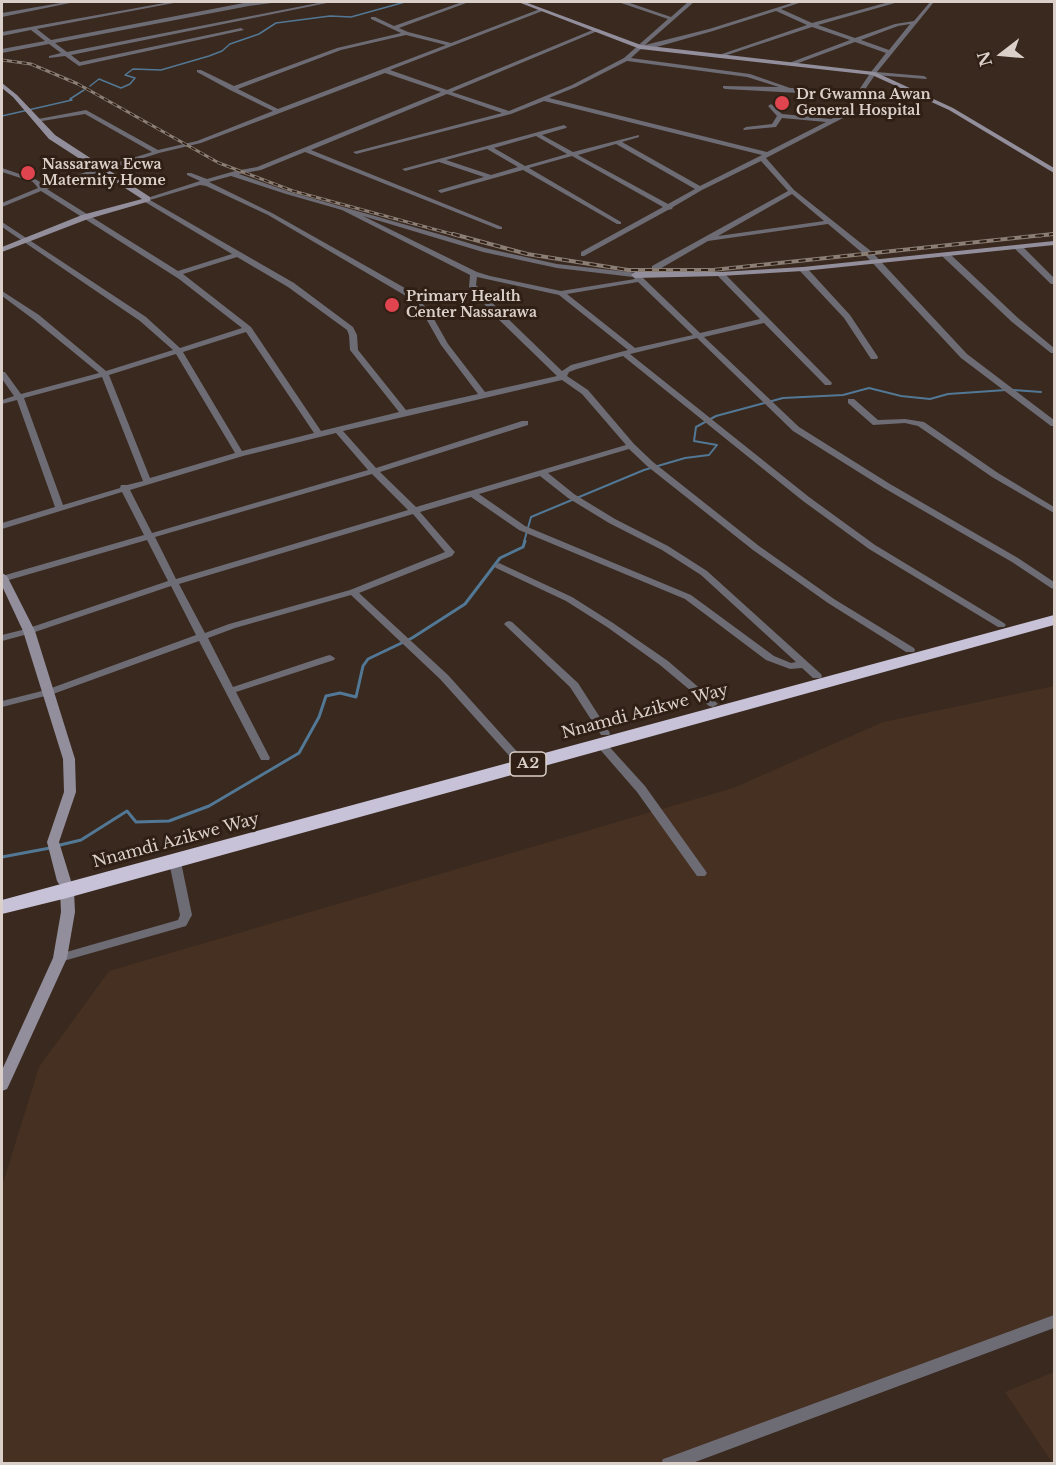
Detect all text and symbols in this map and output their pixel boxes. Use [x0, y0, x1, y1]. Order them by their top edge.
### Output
north arrow [972, 24, 1032, 84]
text: N [973, 49, 996, 69]
place label: Dr Gwamna Awan General Hospital [796, 87, 931, 120]
marker: Dr Gwamna Awan General Hospital [773, 94, 791, 112]
place label: Nassarawa Ecwa Maternity Home [42, 157, 166, 190]
marker: Nassarawa Ecwa Maternity Home [19, 164, 37, 182]
place label: Primary Health Center Nassarawa [406, 289, 537, 322]
marker: Primary Health Center Nassarawa [383, 296, 401, 314]
street label: Nnamdi Azikwe Way [560, 680, 730, 744]
road number: A2 [510, 752, 546, 776]
street label: Nnamdi Azikwe Way [91, 809, 261, 873]

